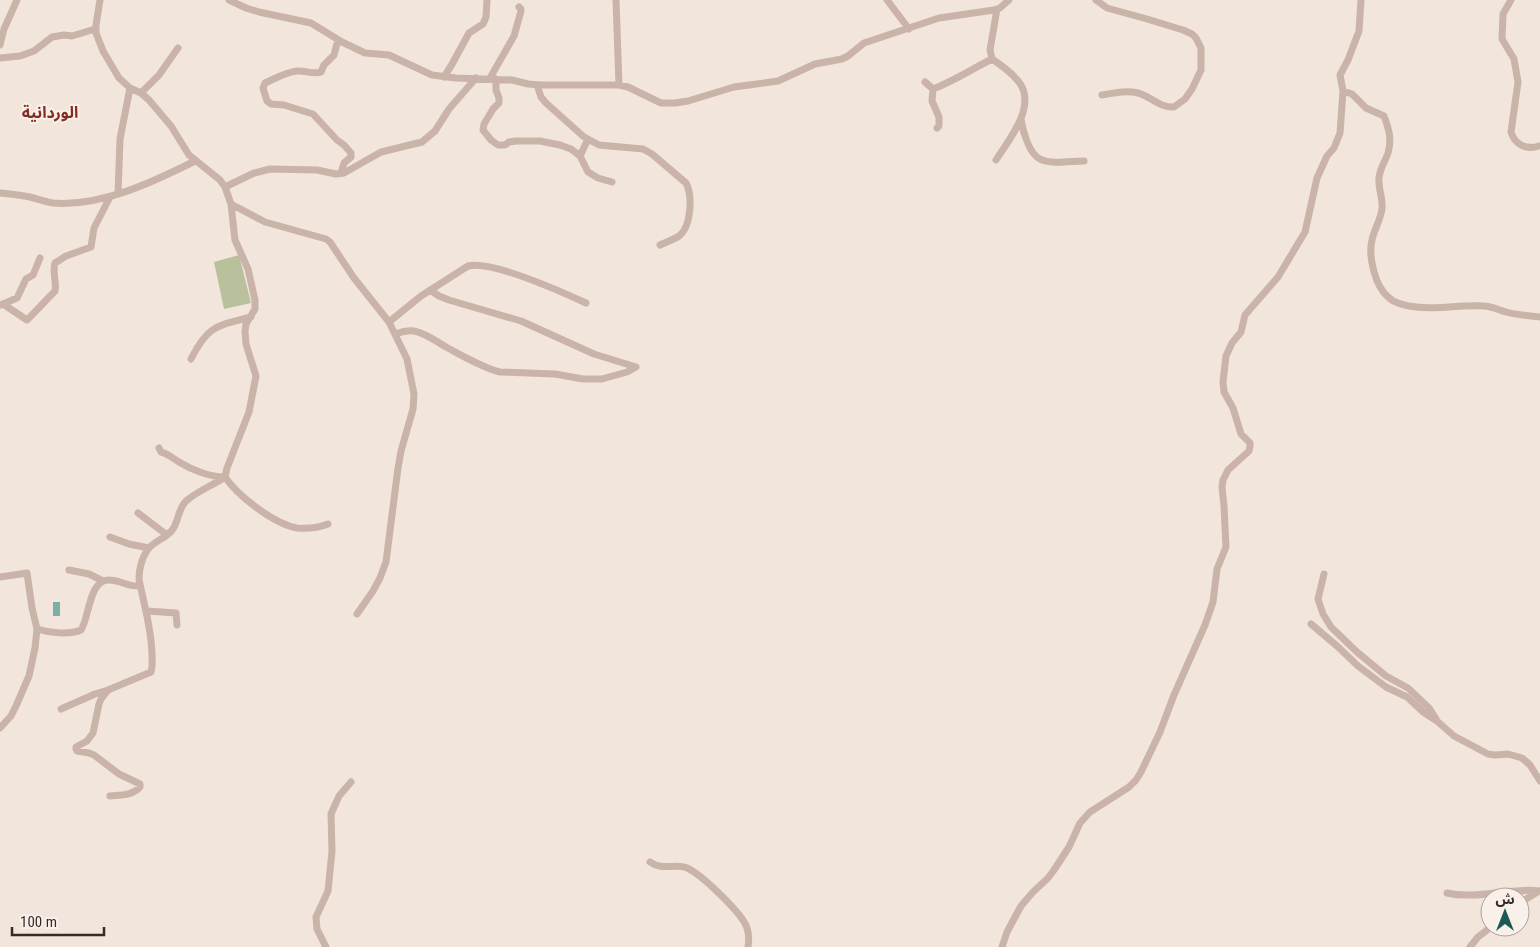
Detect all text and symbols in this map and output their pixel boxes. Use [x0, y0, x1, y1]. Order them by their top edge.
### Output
district label: الوردانية [22, 103, 78, 122]
north arrow [1480, 887, 1530, 937]
text: ش [1495, 891, 1515, 907]
scale bar [12, 904, 105, 936]
text: 100 m [20, 913, 57, 931]

